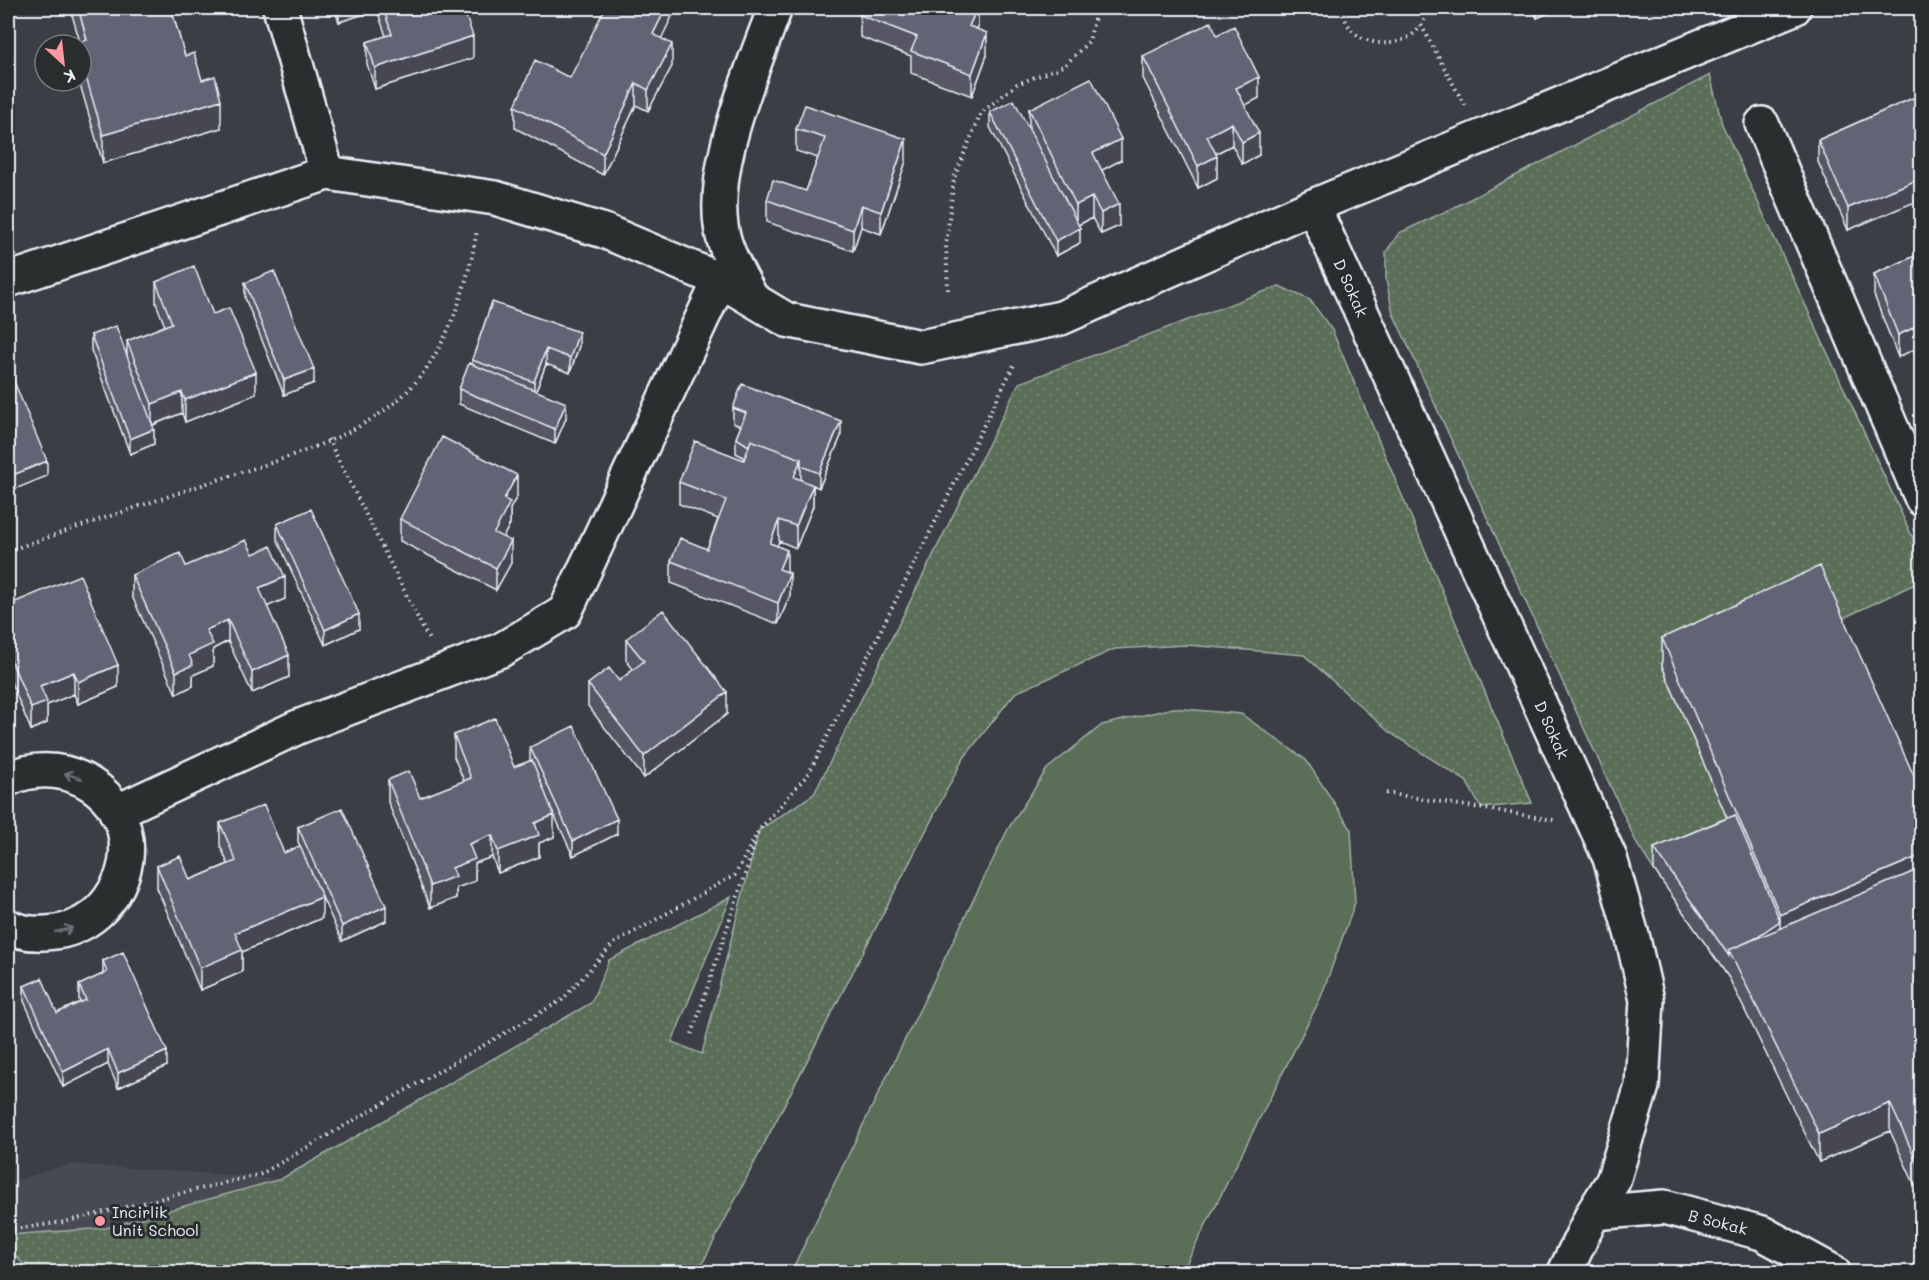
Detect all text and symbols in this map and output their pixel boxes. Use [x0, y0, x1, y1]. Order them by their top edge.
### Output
north arrow [33, 33, 93, 93]
text: K [61, 65, 79, 89]
street label: D Sokak [1329, 255, 1374, 320]
street label: D Sokak [1530, 697, 1575, 762]
one-way arrow [64, 769, 82, 780]
one-way arrow [54, 924, 73, 936]
place label: Incirlik Unit School [112, 1201, 199, 1240]
street label: B Sokak [1686, 1204, 1750, 1239]
marker: Incirlik Unit School [93, 1214, 107, 1228]

